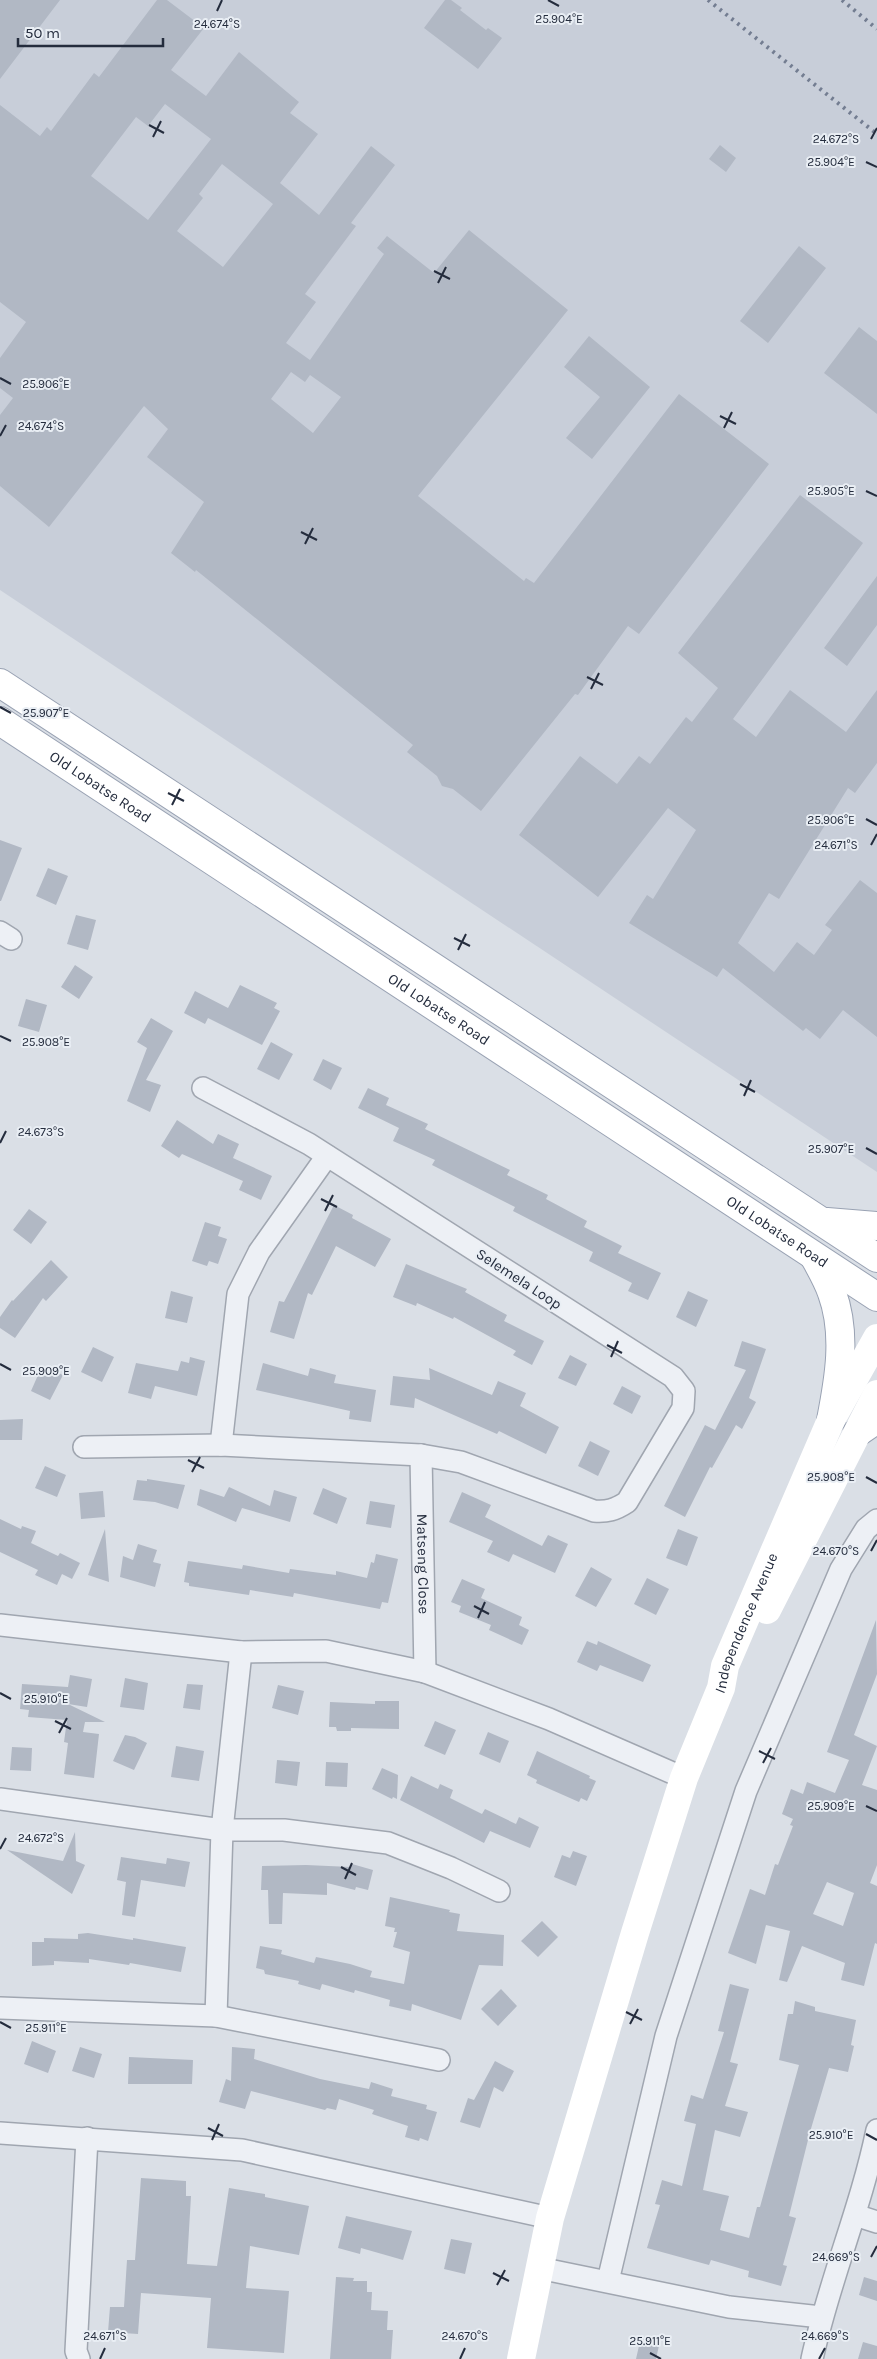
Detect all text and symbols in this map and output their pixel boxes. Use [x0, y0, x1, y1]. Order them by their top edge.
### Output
text: 25.904°E [535, 12, 583, 26]
scale bar [18, 15, 162, 47]
text: 24.674°S [194, 17, 240, 31]
text: 50 m [25, 24, 60, 42]
text: 24.672°S [813, 132, 859, 146]
text: 25.904°E [807, 155, 855, 169]
text: 25.906°E [22, 377, 70, 391]
text: 24.674°S [18, 419, 64, 433]
text: 25.905°E [807, 484, 855, 498]
text: 25.907°E [23, 706, 69, 720]
street label: Old Lobatse Road [46, 747, 155, 827]
text: 25.906°E [807, 813, 855, 827]
text: 24.671°S [814, 838, 858, 852]
street label: Old Lobatse Road [385, 969, 493, 1049]
text: 25.908°E [22, 1035, 70, 1049]
text: 24.673°S [18, 1125, 64, 1139]
text: 25.907°E [808, 1142, 854, 1156]
street label: Old Lobatse Road [723, 1192, 832, 1271]
street label: Selemela Loop [473, 1245, 565, 1313]
text: 25.909°E [22, 1364, 70, 1378]
text: 25.908°E [807, 1470, 855, 1484]
street label: Matseng Close [413, 1514, 433, 1614]
text: 24.670°S [813, 1544, 859, 1558]
street label: Independence Avenue [711, 1550, 782, 1696]
text: 25.910°E [24, 1692, 68, 1706]
text: 25.909°E [807, 1799, 855, 1813]
text: 24.672°S [18, 1831, 64, 1845]
text: 25.911°E [25, 2021, 67, 2035]
text: 25.910°E [809, 2128, 853, 2142]
text: 24.669°S [812, 2250, 860, 2264]
text: 24.671°S [83, 2329, 127, 2343]
text: 24.670°S [442, 2329, 488, 2343]
text: 24.669°S [801, 2329, 849, 2343]
text: 25.911°E [629, 2334, 671, 2348]

